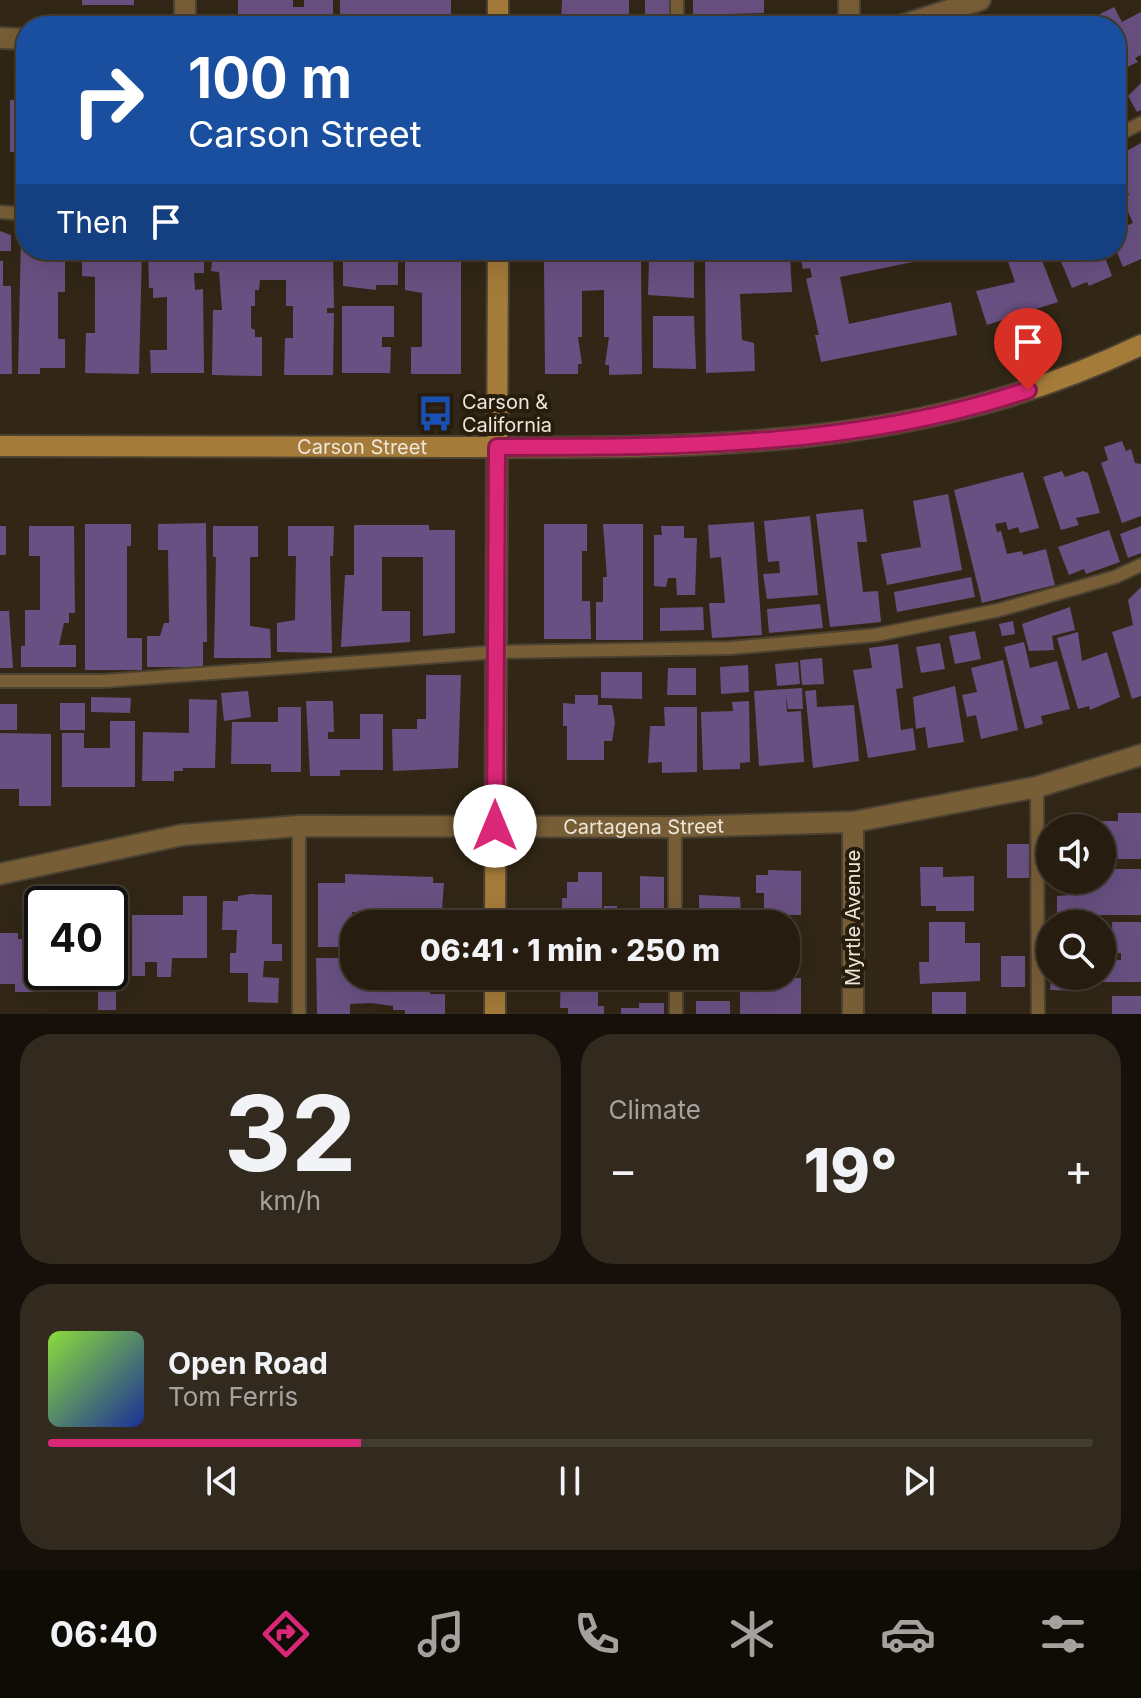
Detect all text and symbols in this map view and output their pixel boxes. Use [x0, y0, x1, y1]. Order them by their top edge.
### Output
text: 100 m [188, 44, 352, 112]
icon: right [56, 48, 160, 152]
text: Carson Street [188, 112, 422, 156]
icon: arrive [144, 200, 188, 244]
text: Then [56, 204, 128, 240]
pin [994, 308, 1062, 390]
icon: arrive [1006, 320, 1050, 364]
place label: Carson & California [462, 390, 552, 437]
bus stop icon: Carson & California [417, 394, 455, 432]
street label: Carson Street [297, 435, 427, 459]
position arrow [453, 784, 537, 868]
street label: Cartagena Street [563, 814, 725, 839]
map controls [1036, 814, 1116, 990]
button: sound [1036, 814, 1116, 894]
street label: Myrtle Avenue [841, 850, 865, 986]
speed limit sign: 40 [24, 886, 128, 990]
button: search [1036, 910, 1116, 990]
text: 06:41 · 1 min · 250 m [420, 932, 720, 968]
text: 32 [224, 1070, 357, 1196]
text: Climate [609, 1094, 701, 1125]
text: 19° [804, 1134, 898, 1206]
text: − [609, 1143, 638, 1197]
text: + [1064, 1143, 1093, 1197]
text: km/h [259, 1185, 321, 1216]
text: Open Road [168, 1345, 328, 1381]
text: Tom Ferris [168, 1381, 298, 1412]
icon: previous [200, 1459, 244, 1503]
icon: pause [548, 1459, 592, 1503]
icon: next [897, 1459, 941, 1503]
icon: directions [258, 1606, 314, 1662]
icon: music [413, 1606, 469, 1662]
icon: phone [569, 1606, 625, 1662]
icon: climate [724, 1606, 780, 1662]
icon: car [880, 1606, 936, 1662]
icon: filters [1035, 1606, 1091, 1662]
text: 06:40 [50, 1612, 158, 1656]

